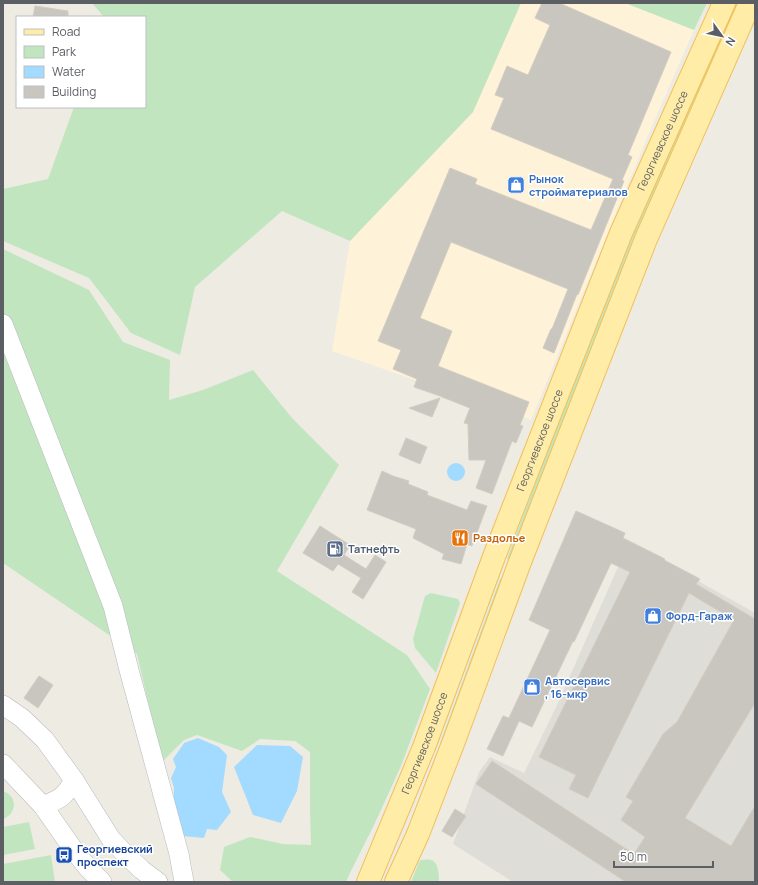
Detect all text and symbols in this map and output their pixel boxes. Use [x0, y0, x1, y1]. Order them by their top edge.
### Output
legend [16, 16, 146, 108]
north arrow [702, 16, 742, 56]
text: Road [52, 23, 80, 40]
text: N [722, 34, 739, 49]
text: Park [52, 43, 77, 60]
text: Water [52, 63, 86, 80]
text: Building [52, 83, 96, 100]
street label: Георгиевское шоссе [633, 87, 691, 193]
place label: Рынок стройматериалов [529, 171, 628, 199]
shop icon: Рынок стройматериалов [506, 175, 526, 195]
street label: Георгиевское шоссе [512, 386, 566, 493]
restaurant icon: Раздолье [450, 528, 470, 548]
place label: Раздолье [473, 530, 526, 545]
fuel station icon: Татнефть [325, 539, 345, 559]
place label: Татнефть [348, 541, 400, 556]
shop icon: Форд-Гараж [643, 606, 663, 626]
place label: Форд-Гараж [666, 608, 733, 623]
place label: Автосервис , 16-мкр [545, 673, 610, 701]
shop icon: Автосервис , 16-мкр [522, 677, 542, 697]
street label: Георгиевское шоссе [397, 689, 451, 796]
place label: Георгиевский проспект [77, 841, 153, 869]
scale bar [614, 843, 713, 869]
bus stop icon: Георгиевский проспект [54, 845, 74, 865]
text: 50 m [620, 848, 647, 865]

